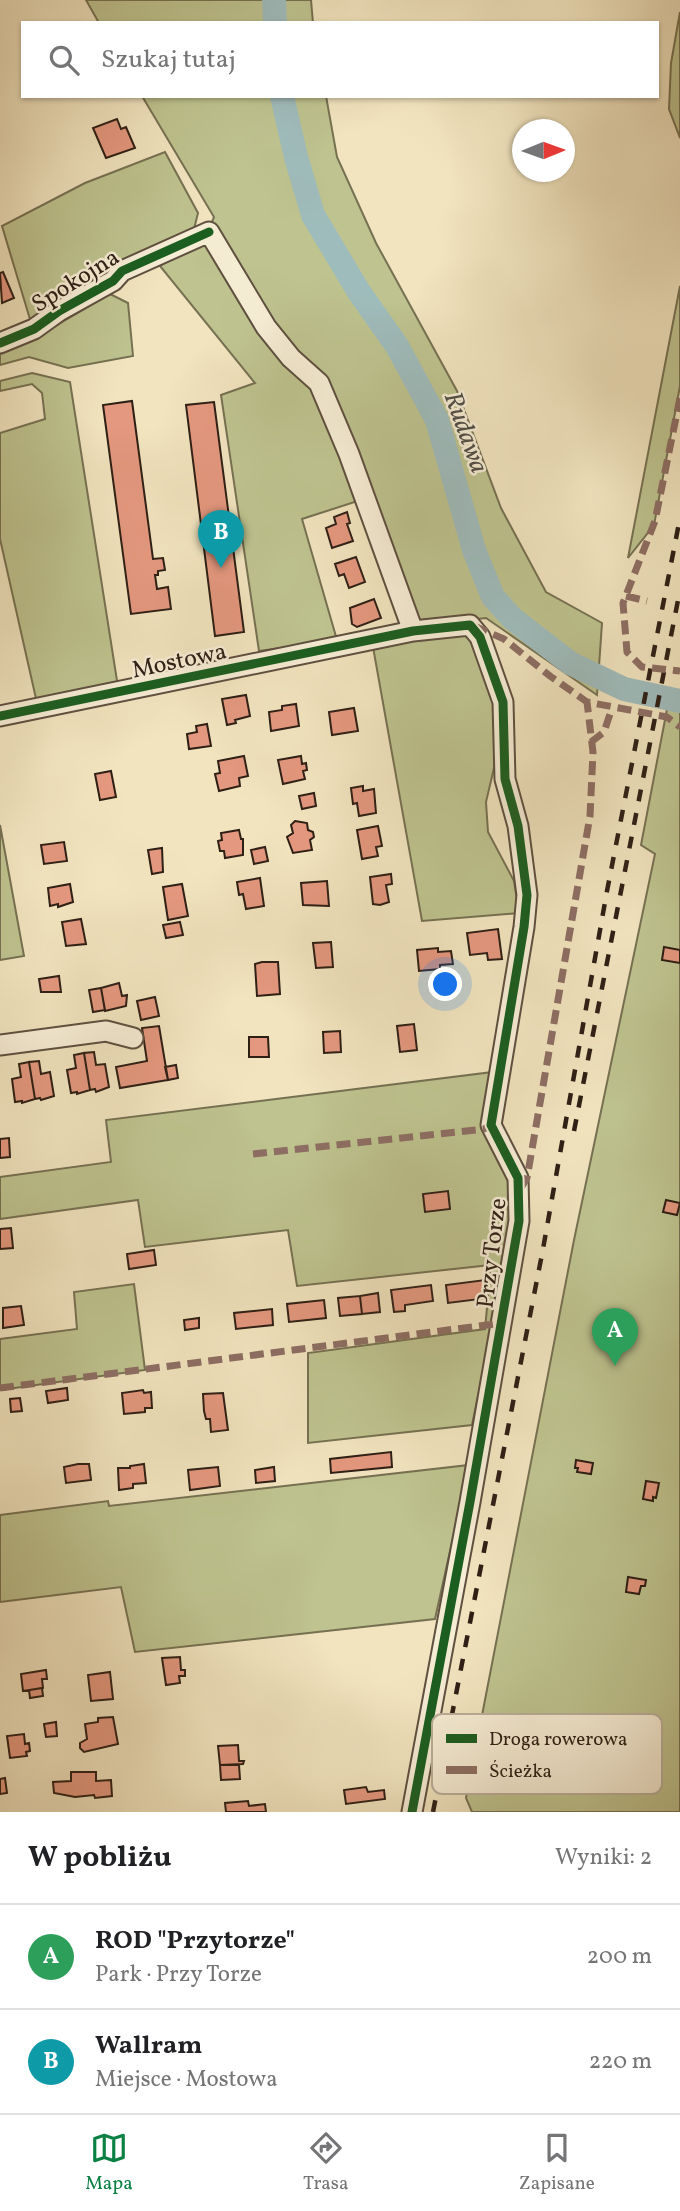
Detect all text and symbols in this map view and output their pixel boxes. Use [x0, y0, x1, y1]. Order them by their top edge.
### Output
search box [21, 21, 659, 98]
icon: search [45, 41, 83, 79]
text: Szukaj tutaj [101, 42, 236, 78]
north arrow [512, 119, 575, 182]
street label: Spokojna [25, 241, 127, 322]
water label: Rudawa [434, 387, 496, 478]
pin: B [198, 510, 244, 568]
street label: Mostowa [129, 635, 230, 689]
your location [428, 967, 462, 1001]
street label: Przy Torze [469, 1196, 517, 1310]
pin: A [592, 1308, 638, 1366]
legend [432, 1714, 662, 1794]
text: Droga rowerowa [489, 1727, 627, 1753]
text: Ścieżka [489, 1759, 552, 1785]
text: W pobliżu [28, 1837, 171, 1879]
text: Wyniki: 2 [555, 1842, 652, 1874]
text: ROD "Przytorze" [95, 1923, 295, 1959]
text: A [43, 1941, 59, 1973]
text: 200 m [587, 1941, 652, 1973]
text: Park · Przy Torze [95, 1959, 262, 1991]
text: Wallram [95, 2028, 202, 2064]
text: B [43, 2046, 59, 2078]
text: 220 m [589, 2046, 652, 2078]
text: Miejsce · Mostowa [95, 2064, 278, 2096]
tab: Mapa [85, 2129, 133, 2197]
tab: Trasa [303, 2129, 348, 2197]
tab: Zapisane [519, 2129, 595, 2197]

